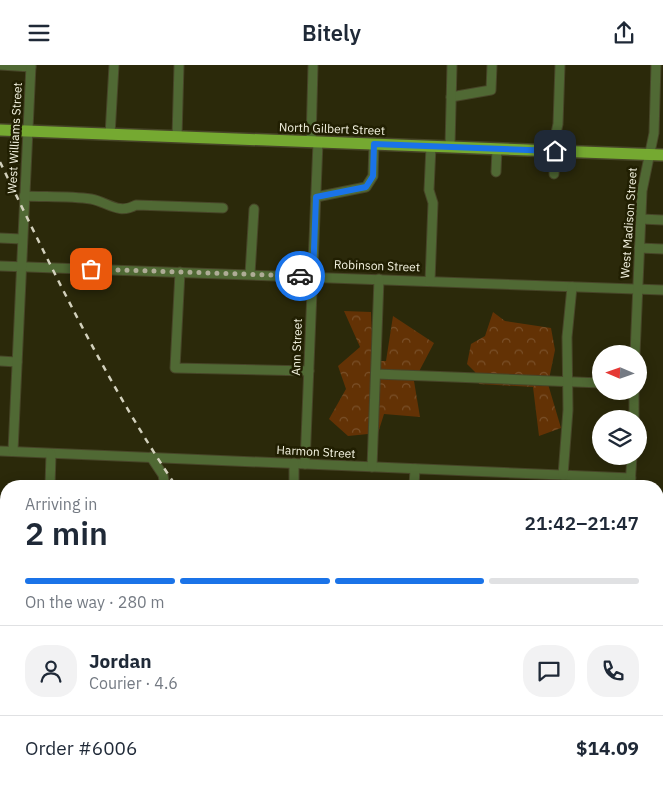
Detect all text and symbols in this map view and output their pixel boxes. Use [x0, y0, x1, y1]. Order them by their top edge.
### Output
text: Bitely [302, 18, 361, 47]
icon: menu [25, 19, 53, 47]
icon: share [610, 19, 638, 47]
street label: West Williams Street [4, 82, 25, 194]
street label: North Gilbert Street [279, 119, 385, 138]
pin [534, 130, 576, 172]
icon: home [541, 137, 569, 165]
street label: West Madison Street [617, 167, 640, 279]
pin [70, 248, 112, 290]
courier [275, 251, 325, 301]
icon: bag [77, 255, 105, 283]
street label: Robinson Street [334, 257, 420, 274]
icon: car [286, 262, 314, 290]
street label: Ann Street [288, 318, 305, 376]
north arrow [592, 345, 648, 400]
map controls [592, 345, 647, 465]
button: layers [592, 410, 647, 465]
street label: Harmon Street [276, 442, 356, 461]
text: Arriving in [25, 494, 97, 514]
text: 21:42–21:47 [525, 511, 639, 535]
text: 2 min [25, 512, 108, 554]
text: On the way · 280 m [25, 592, 164, 612]
button: person [25, 645, 77, 697]
button: chat [523, 645, 575, 697]
button: phone [587, 645, 639, 697]
text: Jordan [89, 649, 152, 673]
text: Courier · 4.6 [89, 673, 178, 693]
text: Order #6006 [25, 736, 137, 760]
text: $14.09 [576, 736, 639, 760]

